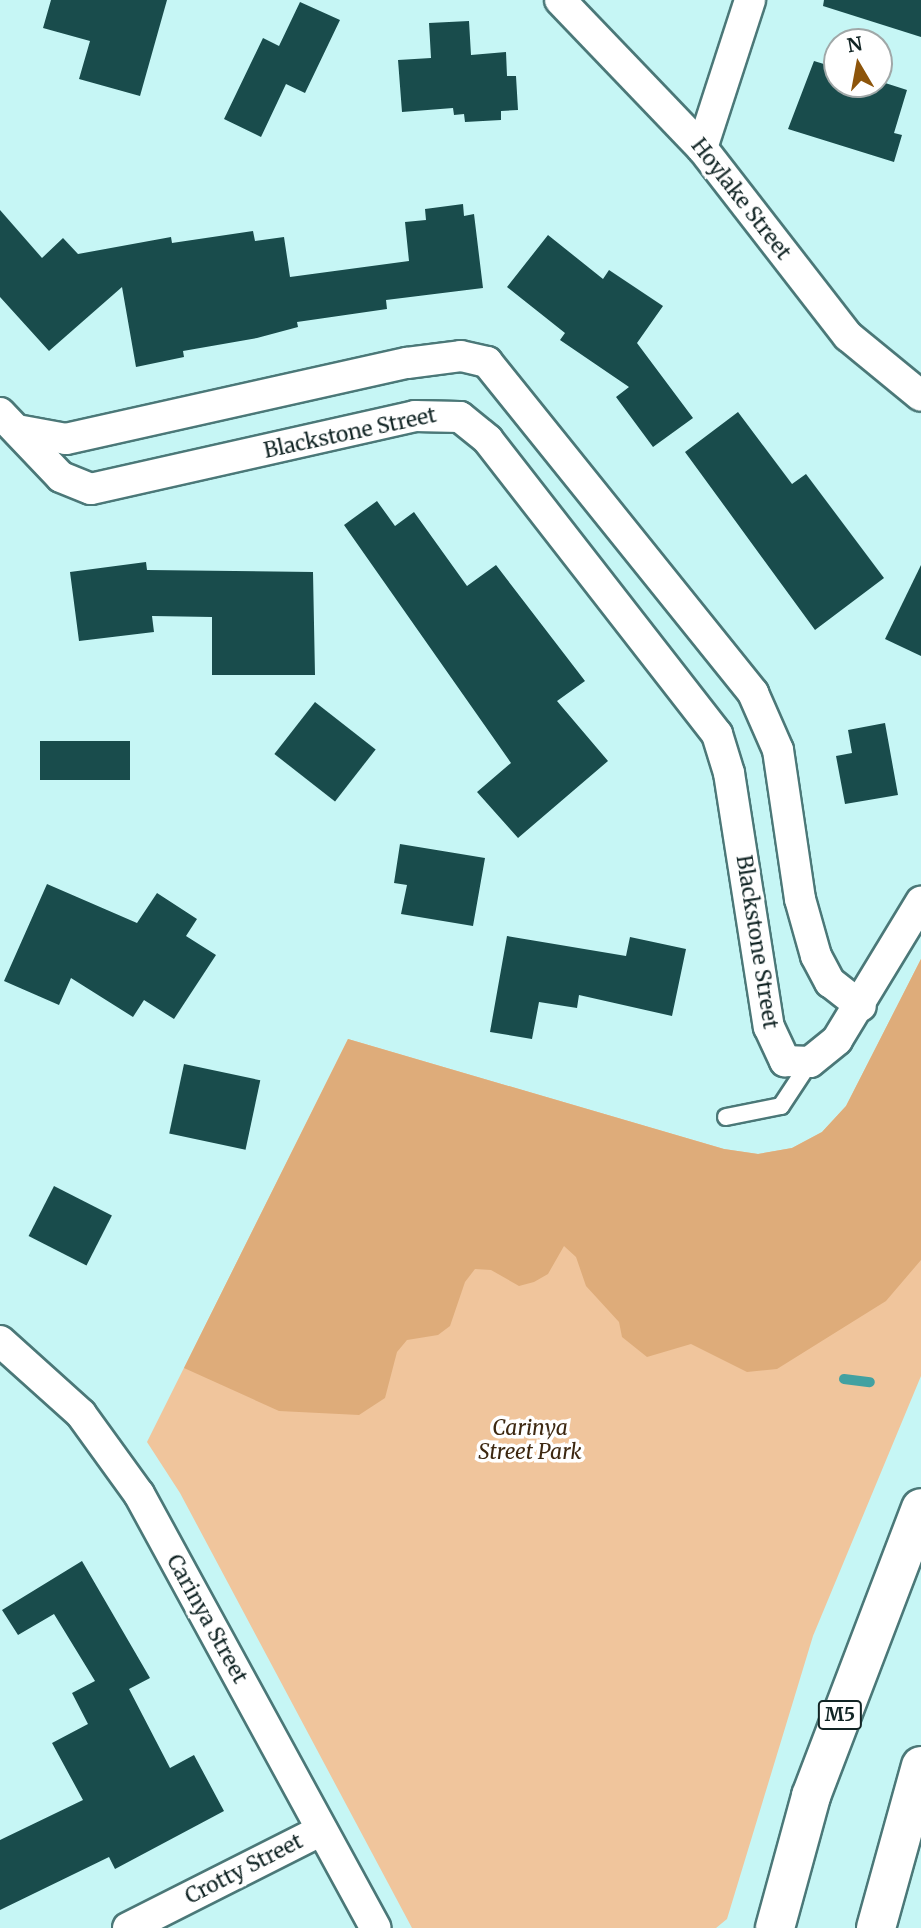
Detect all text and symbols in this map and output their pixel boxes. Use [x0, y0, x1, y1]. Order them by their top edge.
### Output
north arrow [823, 28, 893, 98]
text: N [845, 31, 864, 57]
street label: Hoylake Street [686, 133, 796, 265]
street label: Blackstone Street [261, 402, 439, 464]
street label: Blackstone Street [731, 853, 783, 1031]
park label: Carinya Street Park [478, 1415, 582, 1465]
street label: Carinya Street [161, 1550, 253, 1688]
road number: M5 [817, 1700, 863, 1730]
street label: Crotty Street [181, 1829, 307, 1909]

